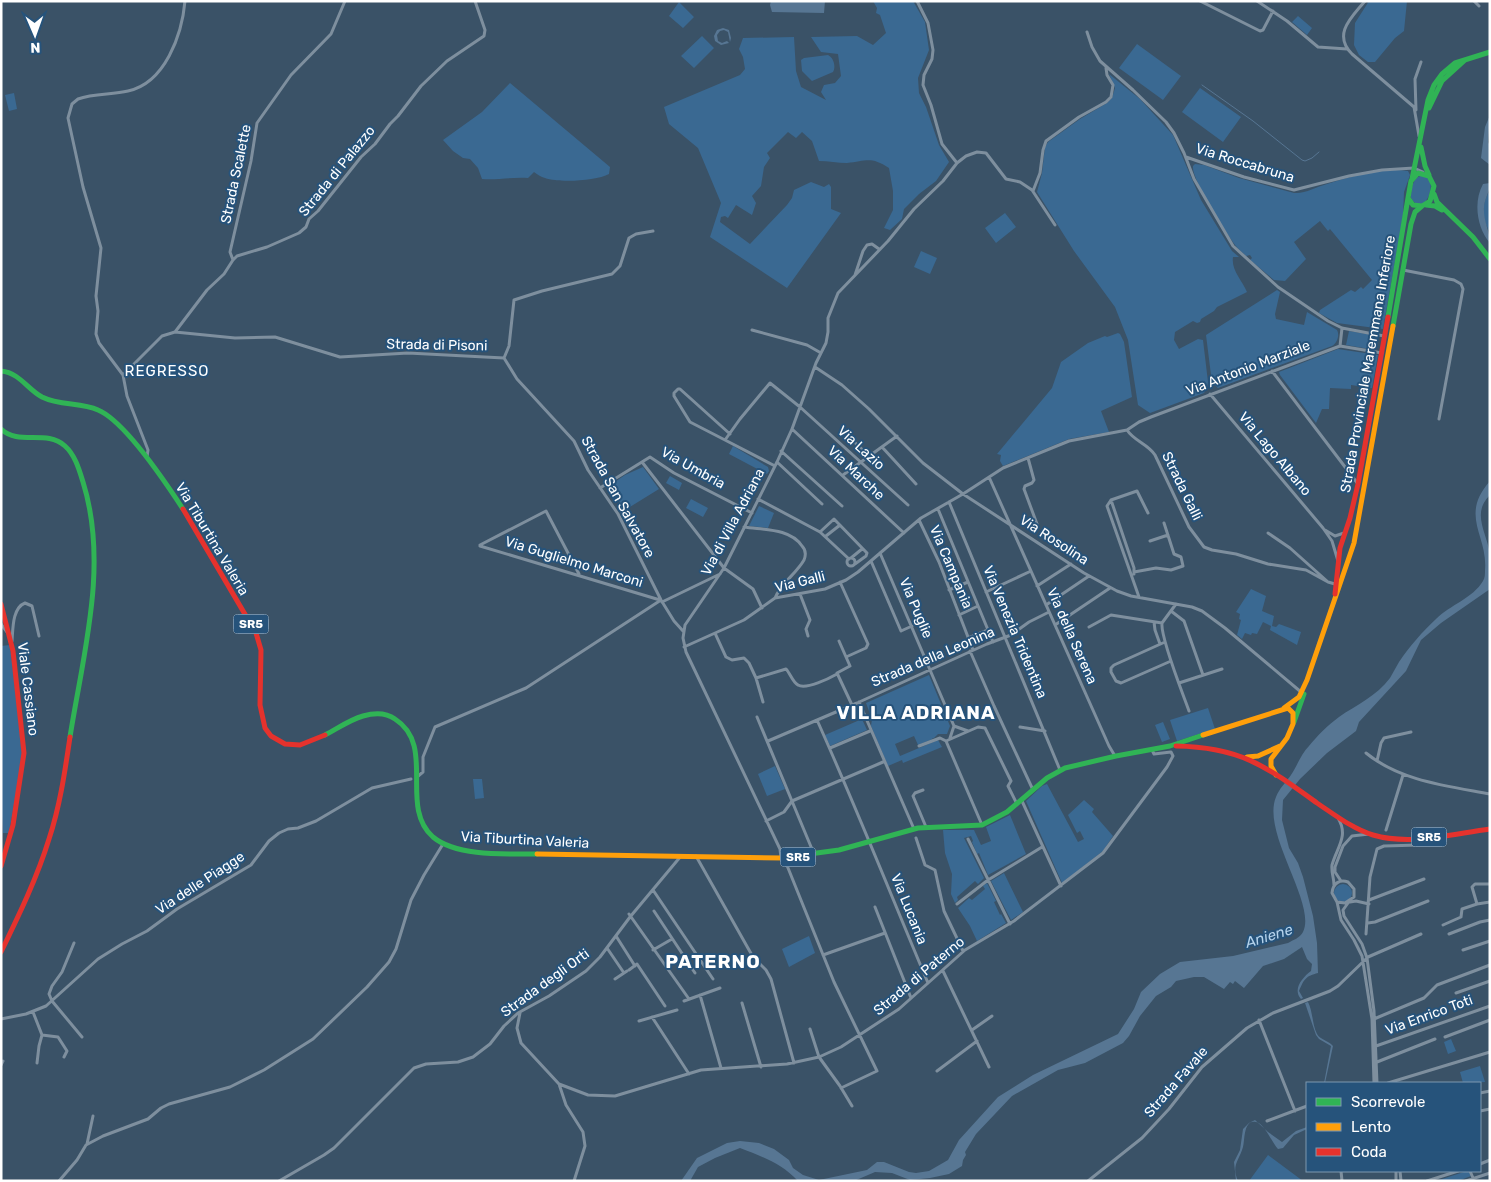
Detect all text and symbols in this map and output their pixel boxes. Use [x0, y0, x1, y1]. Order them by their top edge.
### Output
north arrow [10, 10, 60, 60]
text: N [30, 39, 41, 56]
street label: Strada di Palazzo [295, 122, 379, 220]
street label: Strada Scalette [217, 123, 255, 225]
street label: Via Roccabruna [1194, 140, 1296, 186]
street label: Strada Provinciale Maremmana Inferiore [1337, 234, 1399, 494]
street label: Strada di Pisoni [386, 336, 488, 354]
street label: Via Antonio Marziale [1184, 336, 1313, 400]
district label: REGRESSO [125, 362, 209, 380]
street label: Via Lago Albano [1235, 409, 1315, 499]
street label: Via Lazio [834, 422, 888, 474]
street label: Strada San Salvatore [577, 433, 659, 561]
street label: Via Marche [824, 442, 888, 504]
street label: Via Umbria [658, 443, 728, 493]
street label: Strada Galli [1158, 449, 1206, 523]
street label: Via di Villa Adriana [698, 466, 768, 578]
street label: Via Tiburtina Valeria [172, 479, 252, 599]
street label: Via Rosolina [1016, 511, 1092, 569]
street label: Via Campania [926, 523, 976, 611]
street label: Via Guglielmo Marconi [503, 533, 645, 591]
street label: Via Venezia Tridentina [979, 563, 1051, 701]
street label: Via Galli [773, 568, 827, 596]
street label: Via Puglie [896, 575, 936, 641]
street label: Via della Serena [1043, 585, 1101, 687]
road number: SR5 [234, 614, 268, 634]
street label: Strada della Leonina [869, 623, 997, 691]
street label: Viale Cassiano [14, 641, 42, 737]
district label: VILLA ADRIANA [836, 701, 996, 724]
street label: Via Tiburtina Valeria [460, 828, 590, 852]
road number: SR5 [1412, 828, 1446, 846]
street label: Via delle Piagge [152, 848, 248, 918]
road number: SR5 [780, 848, 816, 866]
street label: Via Lucania [887, 871, 931, 947]
water label: Aniene [1242, 920, 1295, 952]
street label: Strada di Paterno [870, 933, 968, 1019]
street label: Strada degli Orti [498, 945, 592, 1021]
district label: PATERNO [665, 950, 761, 973]
street label: Via Enrico Toti [1383, 991, 1475, 1039]
street label: Strada Favale [1141, 1043, 1212, 1121]
legend [1306, 1082, 1481, 1172]
text: Scorrevole [1351, 1093, 1425, 1111]
text: Lento [1351, 1118, 1391, 1136]
text: Coda [1351, 1143, 1387, 1161]

